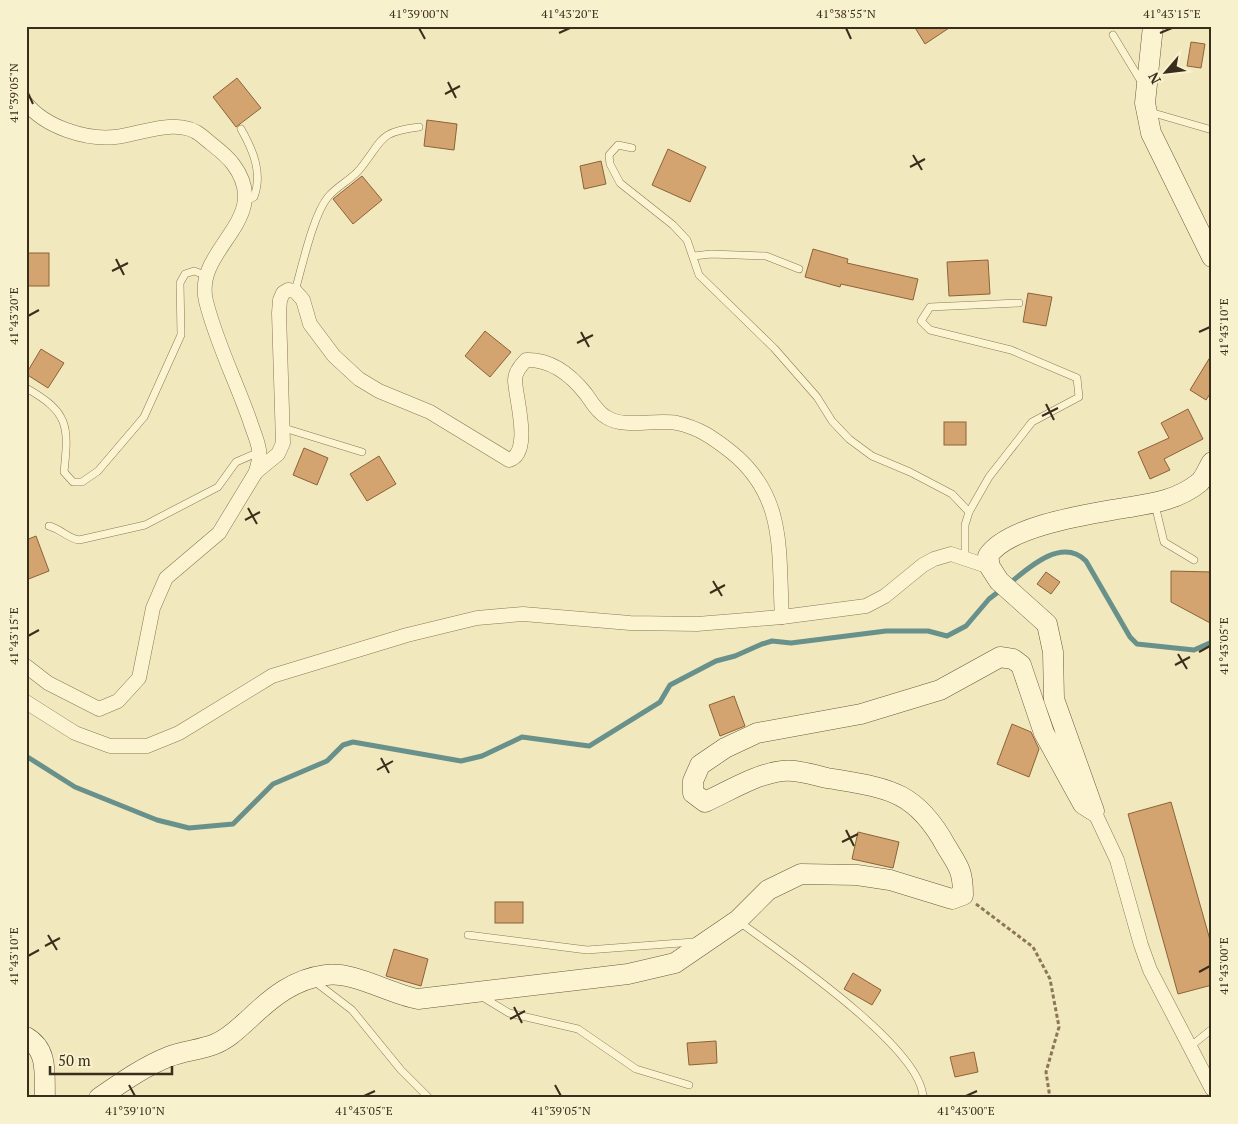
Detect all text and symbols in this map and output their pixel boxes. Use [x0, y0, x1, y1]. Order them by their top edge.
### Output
text: 41°39'00"N [389, 6, 449, 21]
text: 41°43'20"E [541, 6, 599, 21]
text: 41°38'55"N [816, 6, 876, 21]
text: 41°43'15"E [1143, 6, 1201, 21]
north arrow [1140, 48, 1190, 98]
text: 41°39'05"N [6, 63, 21, 123]
text: N [1143, 69, 1165, 87]
text: 41°43'20"E [6, 287, 21, 345]
text: 41°43'10"E [1216, 298, 1231, 356]
text: 41°43'15"E [6, 607, 21, 665]
text: 41°43'05"E [1216, 617, 1231, 675]
text: 41°43'10"E [6, 927, 21, 985]
text: 41°43'00"E [1216, 937, 1231, 995]
scale bar [50, 1044, 172, 1076]
text: 50 m [58, 1050, 91, 1070]
text: 41°39'10"N [105, 1103, 165, 1118]
text: 41°43'05"E [335, 1103, 393, 1118]
text: 41°39'05"N [531, 1103, 591, 1118]
text: 41°43'00"E [937, 1103, 995, 1118]

